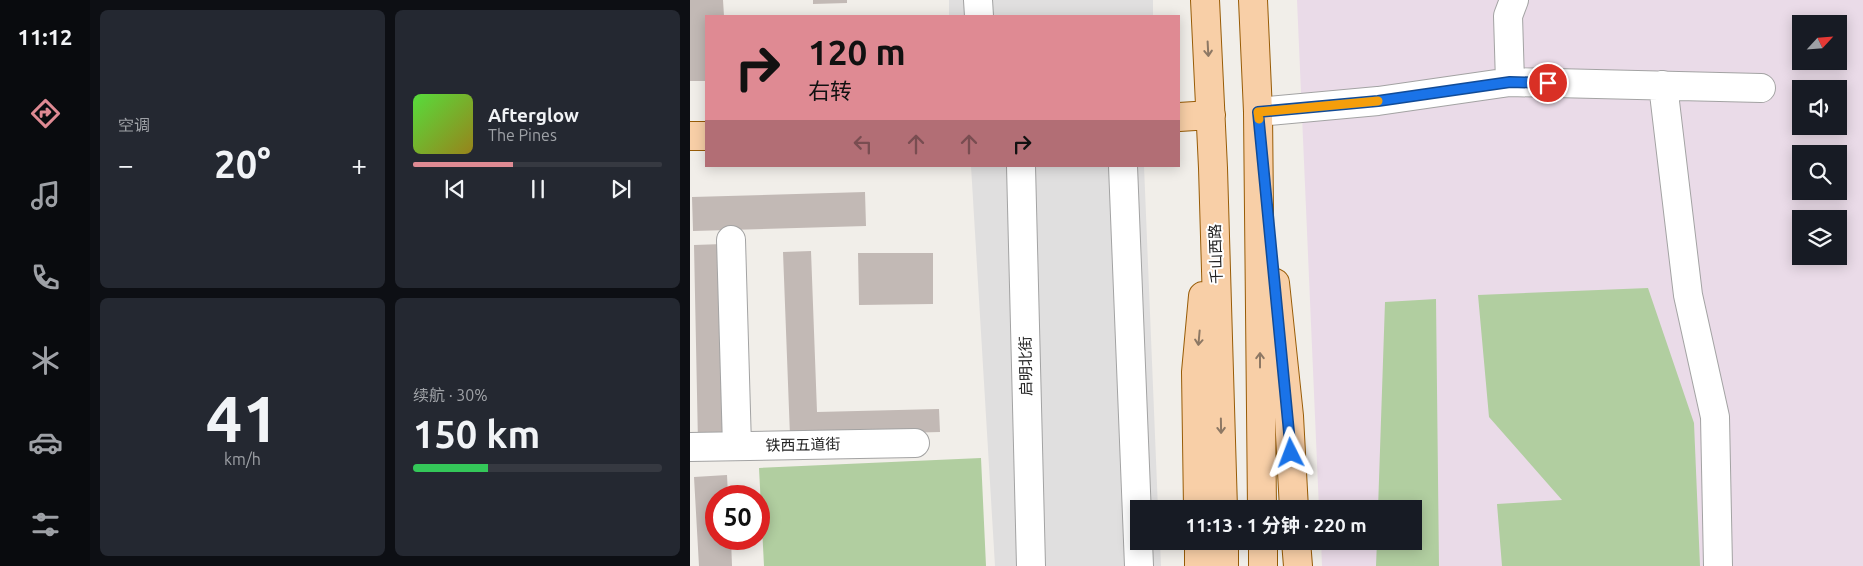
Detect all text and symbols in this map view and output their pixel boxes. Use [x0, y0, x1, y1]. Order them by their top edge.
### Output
north arrow [1792, 15, 1848, 70]
map controls [1792, 15, 1847, 265]
text: 11:12 [17, 24, 73, 49]
text: 120 m [808, 32, 906, 72]
icon: right [725, 35, 790, 100]
one-way arrow [1203, 40, 1212, 56]
pin [1527, 62, 1569, 104]
icon: arrive [1534, 69, 1562, 97]
text: 右转 [808, 78, 852, 103]
button: sound [1792, 80, 1847, 135]
icon: directions [28, 96, 63, 131]
text: Afterglow [488, 104, 579, 126]
text: 空调 [118, 116, 150, 134]
text: The Pines [488, 126, 557, 144]
icon: left [849, 130, 877, 158]
icon: ahead [902, 130, 930, 158]
icon: ahead [955, 130, 983, 158]
icon: right [1008, 130, 1036, 158]
text: 20° [214, 143, 271, 185]
button: search [1792, 145, 1847, 200]
text: − [118, 149, 134, 180]
text: + [351, 149, 367, 180]
icon: previous [441, 175, 469, 203]
icon: pause [524, 175, 552, 203]
icon: next [607, 175, 635, 203]
icon: music [28, 178, 63, 213]
button: layers [1792, 210, 1847, 265]
street label: 千山西路 [1206, 224, 1225, 284]
icon: phone [28, 260, 63, 295]
one-way arrow [1194, 330, 1204, 346]
street label: 启明北街 [1016, 336, 1035, 396]
icon: climate [28, 343, 63, 378]
one-way arrow [1255, 352, 1265, 368]
text: 41 [206, 381, 279, 454]
text: 续航 · 30% [413, 386, 488, 404]
text: 150 km [413, 413, 540, 455]
one-way arrow [1217, 417, 1226, 433]
icon: car [28, 425, 63, 460]
position arrow [1264, 426, 1316, 478]
street label: 铁西五道街 [765, 435, 841, 454]
text: km/h [224, 450, 261, 468]
speed limit sign: 50 [705, 485, 770, 550]
icon: filters [28, 507, 63, 542]
text: 11:13 · 1 分钟 · 220 m [1185, 514, 1367, 536]

